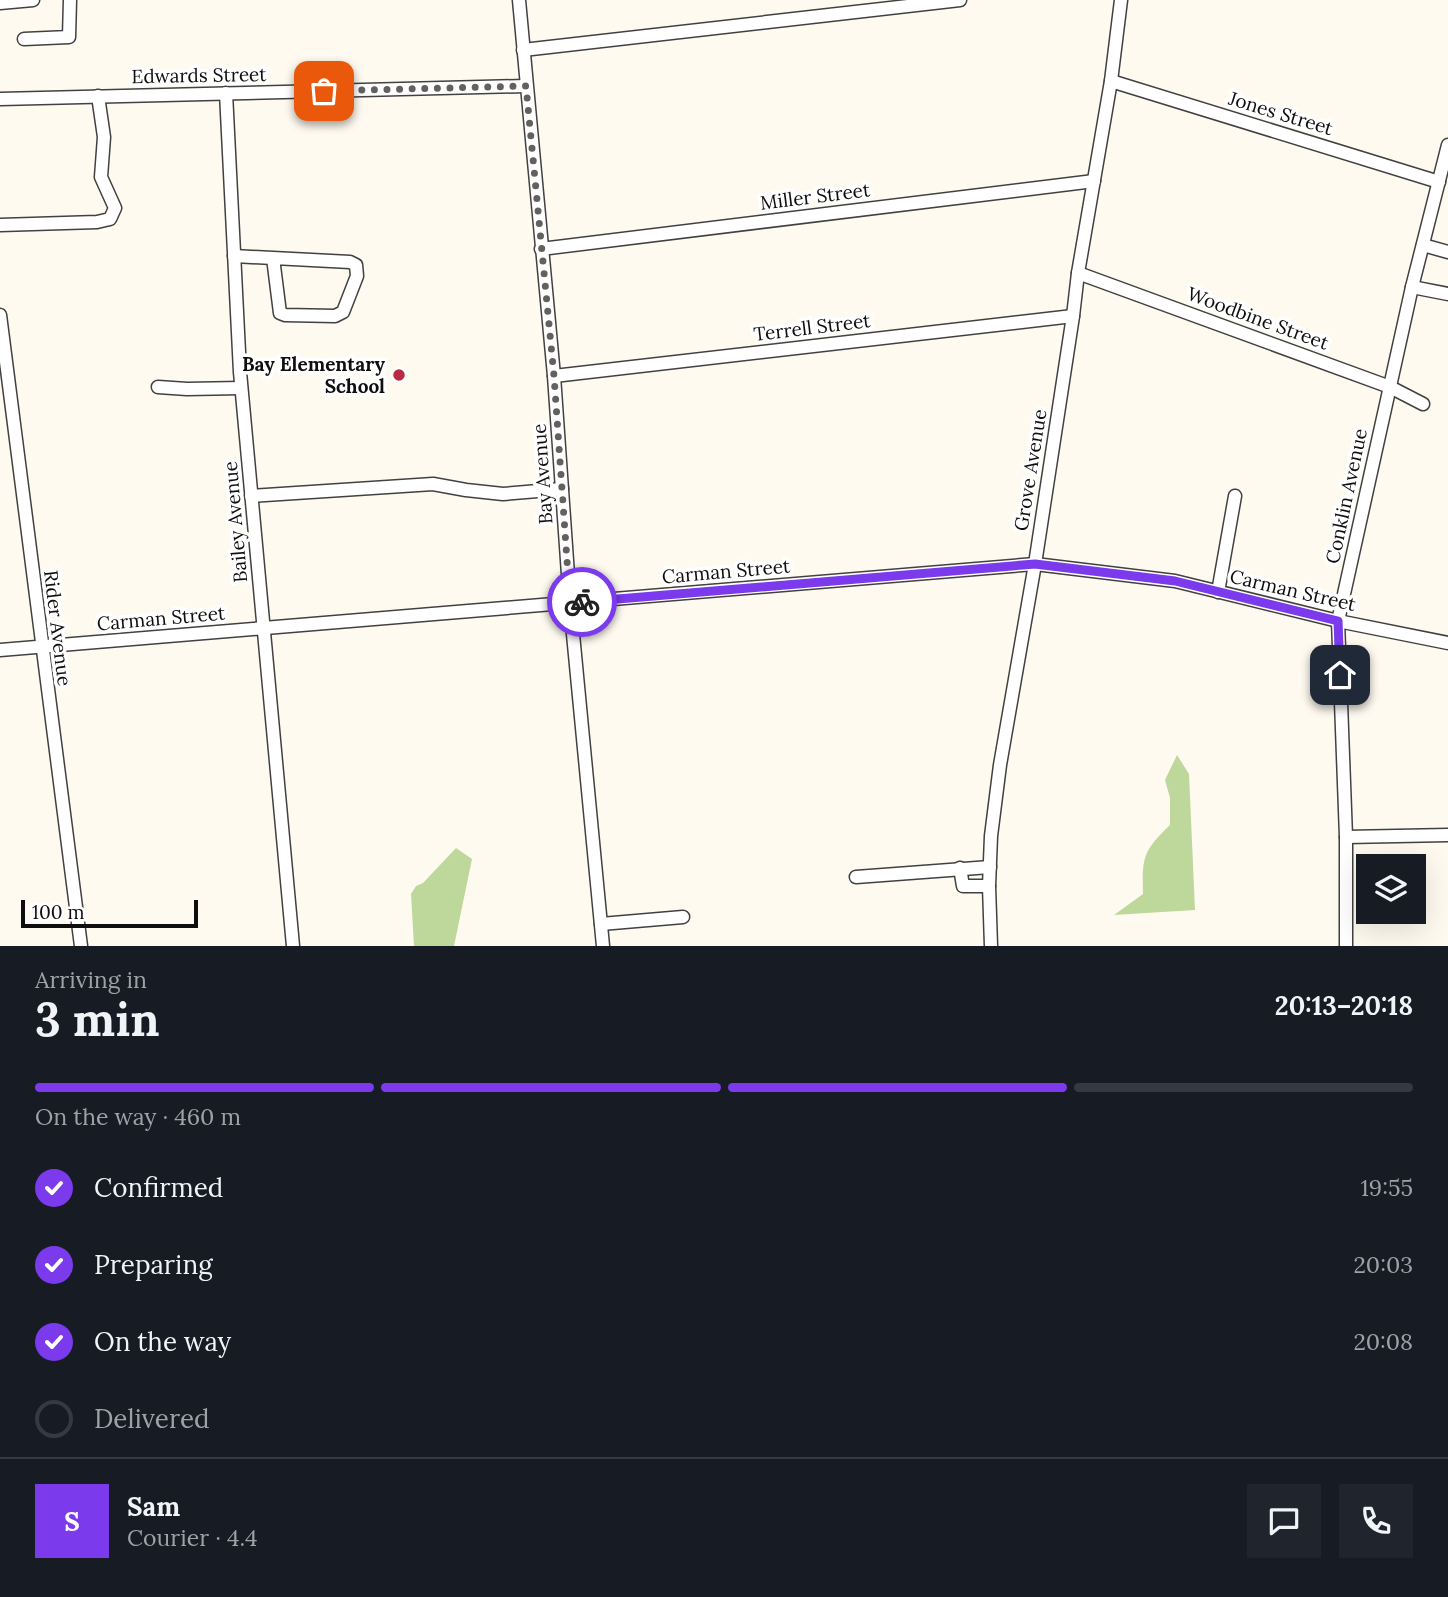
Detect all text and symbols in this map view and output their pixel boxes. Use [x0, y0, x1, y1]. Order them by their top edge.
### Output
pin [294, 61, 354, 121]
street label: Edwards Street [131, 62, 267, 88]
icon: bag [305, 72, 343, 110]
street label: Jones Street [1225, 86, 1337, 140]
street label: Miller Street [759, 177, 872, 215]
street label: Woodbine Street [1184, 281, 1333, 355]
street label: Terrell Street [752, 308, 872, 346]
place label: Bay Elementary School [242, 352, 386, 398]
marker: Bay Elementary School [391, 367, 407, 383]
street label: Grove Avenue [1009, 407, 1051, 533]
street label: Bay Avenue [527, 423, 557, 525]
street label: Conklin Avenue [1320, 426, 1372, 566]
street label: Bailey Avenue [218, 460, 252, 584]
street label: Carman Street [661, 553, 792, 589]
street label: Carman Street [1228, 564, 1359, 616]
courier [547, 567, 617, 637]
street label: Rider Avenue [39, 569, 77, 687]
icon: bike [563, 583, 601, 621]
street label: Carman Street [96, 600, 227, 636]
pin [1310, 645, 1370, 705]
icon: home [1321, 656, 1359, 694]
map controls [1356, 854, 1426, 924]
button: layers [1356, 854, 1426, 924]
scale bar [21, 897, 198, 929]
text: 100 m [32, 900, 85, 924]
text: Arriving in [35, 965, 147, 994]
text: 20:13–20:18 [1275, 989, 1413, 1022]
text: 3 min [35, 990, 160, 1049]
text: On the way · 460 m [35, 1102, 241, 1131]
icon: check [35, 1169, 73, 1207]
text: Confirmed [94, 1171, 223, 1204]
text: 19:55 [1361, 1173, 1413, 1202]
icon: check [35, 1246, 73, 1284]
text: Preparing [94, 1248, 213, 1281]
text: 20:03 [1354, 1250, 1413, 1279]
icon: check [35, 1323, 73, 1361]
text: On the way [94, 1325, 231, 1358]
text: 20:08 [1353, 1327, 1413, 1356]
text: Delivered [94, 1402, 210, 1435]
button: chat [1247, 1484, 1321, 1558]
button: phone [1339, 1484, 1413, 1558]
text: Sam [127, 1490, 180, 1523]
text: S [64, 1505, 80, 1538]
text: Courier · 4.4 [127, 1523, 258, 1552]

